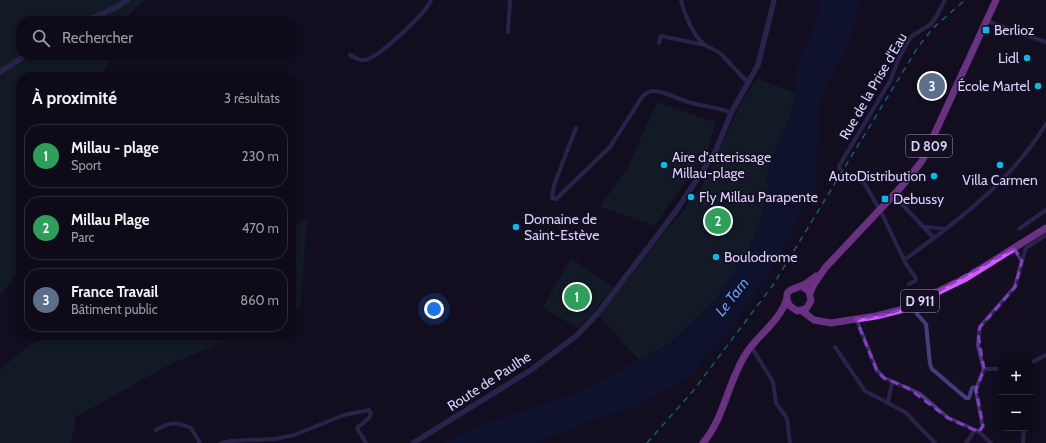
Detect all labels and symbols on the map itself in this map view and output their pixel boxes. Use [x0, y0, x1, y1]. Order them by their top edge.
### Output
place label: Berlioz [994, 21, 1035, 39]
marker: Berlioz [981, 25, 991, 35]
street label: Rue de la Prise d'Eau [835, 29, 911, 143]
place label: Lidl [998, 49, 1020, 67]
marker: Lidl [1022, 53, 1032, 63]
pin: 3 [919, 71, 945, 101]
place label: École Martel [957, 77, 1031, 95]
marker: École Martel [1033, 81, 1043, 91]
road number: D 809 [906, 135, 952, 157]
place label: Aire d'atterissage Millau-plage [672, 148, 771, 182]
marker: Aire d'atterissage Millau-plage [659, 160, 669, 170]
marker: Villa Carmen [995, 160, 1005, 170]
place label: AutoDistribution [829, 167, 926, 185]
marker: AutoDistribution [929, 171, 939, 181]
place label: Villa Carmen [962, 171, 1038, 189]
place label: Fly Millau Parapente [699, 188, 818, 206]
place label: Debussy [893, 190, 944, 208]
marker: Fly Millau Parapente [686, 192, 696, 202]
marker: Debussy [880, 194, 890, 204]
pin: 2 [705, 206, 731, 236]
place label: Domaine de Saint-Estève [524, 210, 599, 244]
marker: Domaine de Saint-Estève [511, 222, 521, 232]
place label: Boulodrome [724, 248, 798, 266]
marker: Boulodrome [711, 252, 721, 262]
water label: Le Tarn [711, 274, 753, 320]
pin: 1 [564, 282, 590, 312]
road number: D 911 [901, 290, 939, 312]
your location [424, 299, 444, 319]
street label: Route de Paulhe [444, 347, 534, 415]

